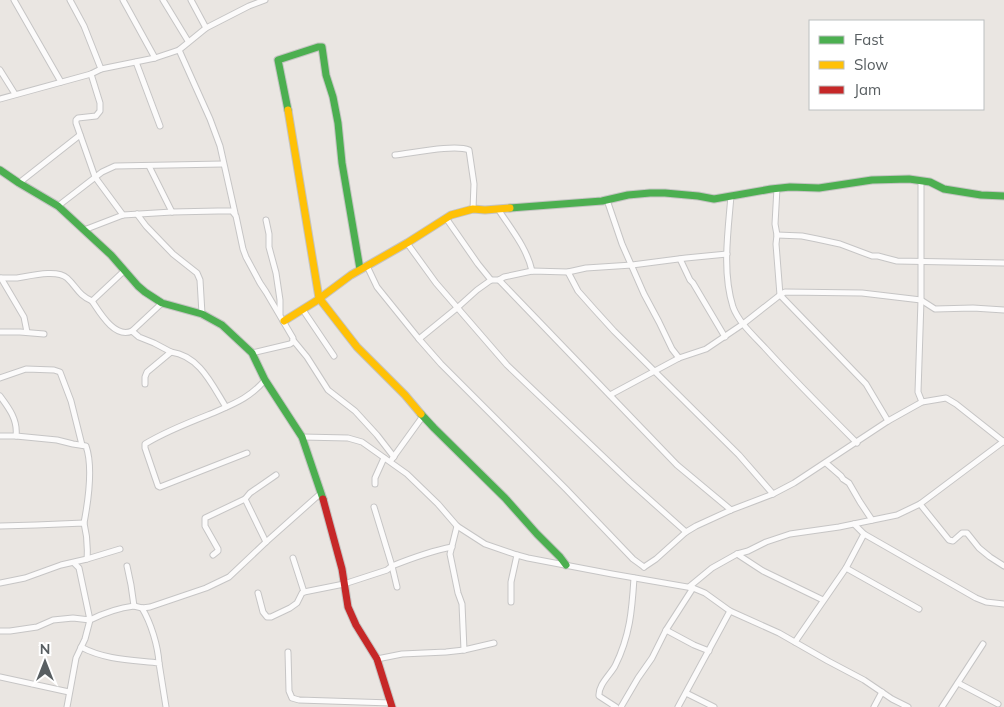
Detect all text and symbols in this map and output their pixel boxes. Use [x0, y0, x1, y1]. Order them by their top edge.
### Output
legend [809, 20, 984, 110]
text: Fast [854, 30, 884, 49]
text: Slow [854, 55, 888, 74]
text: Jam [854, 80, 881, 99]
north arrow [20, 637, 70, 687]
text: N [40, 640, 50, 658]

